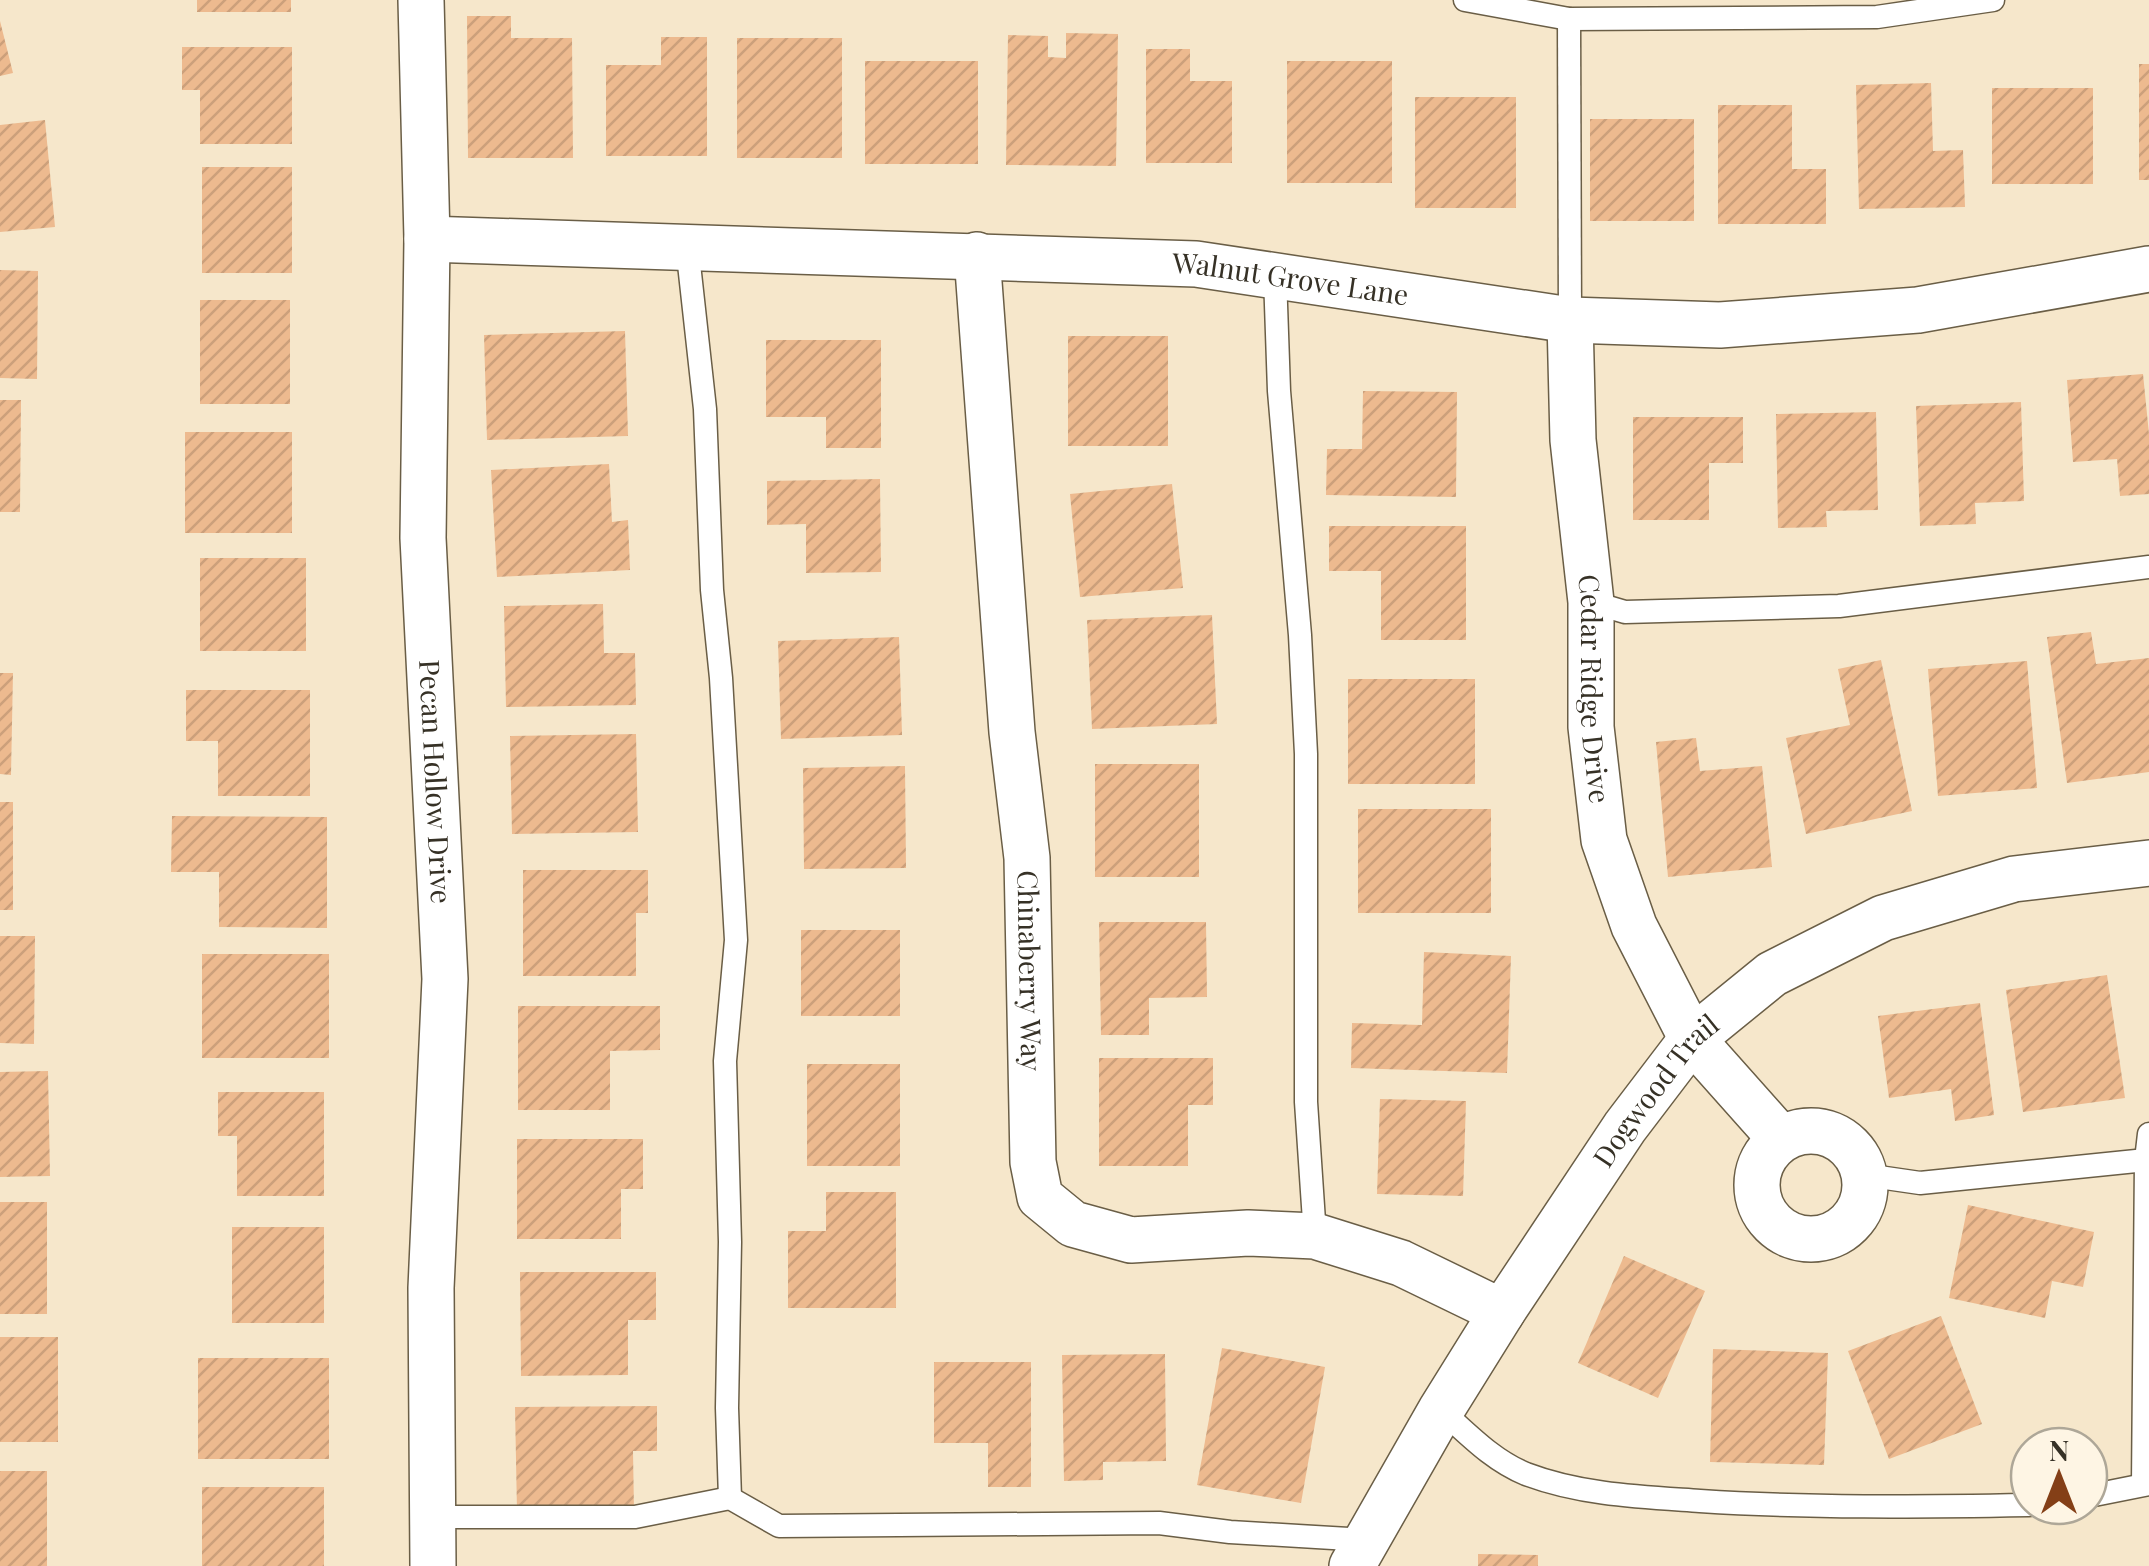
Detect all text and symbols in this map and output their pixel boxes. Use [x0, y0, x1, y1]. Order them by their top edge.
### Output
street label: Walnut Grove Lane [1171, 243, 1411, 313]
street label: Cedar Ridge Drive [1571, 572, 1620, 805]
street label: Pecan Hollow Drive [412, 658, 461, 905]
street label: Chinaberry Way [1010, 870, 1051, 1072]
street label: Dogwood Trail [1584, 1005, 1726, 1174]
north arrow [2009, 1426, 2109, 1526]
text: N [2049, 1431, 2069, 1468]

